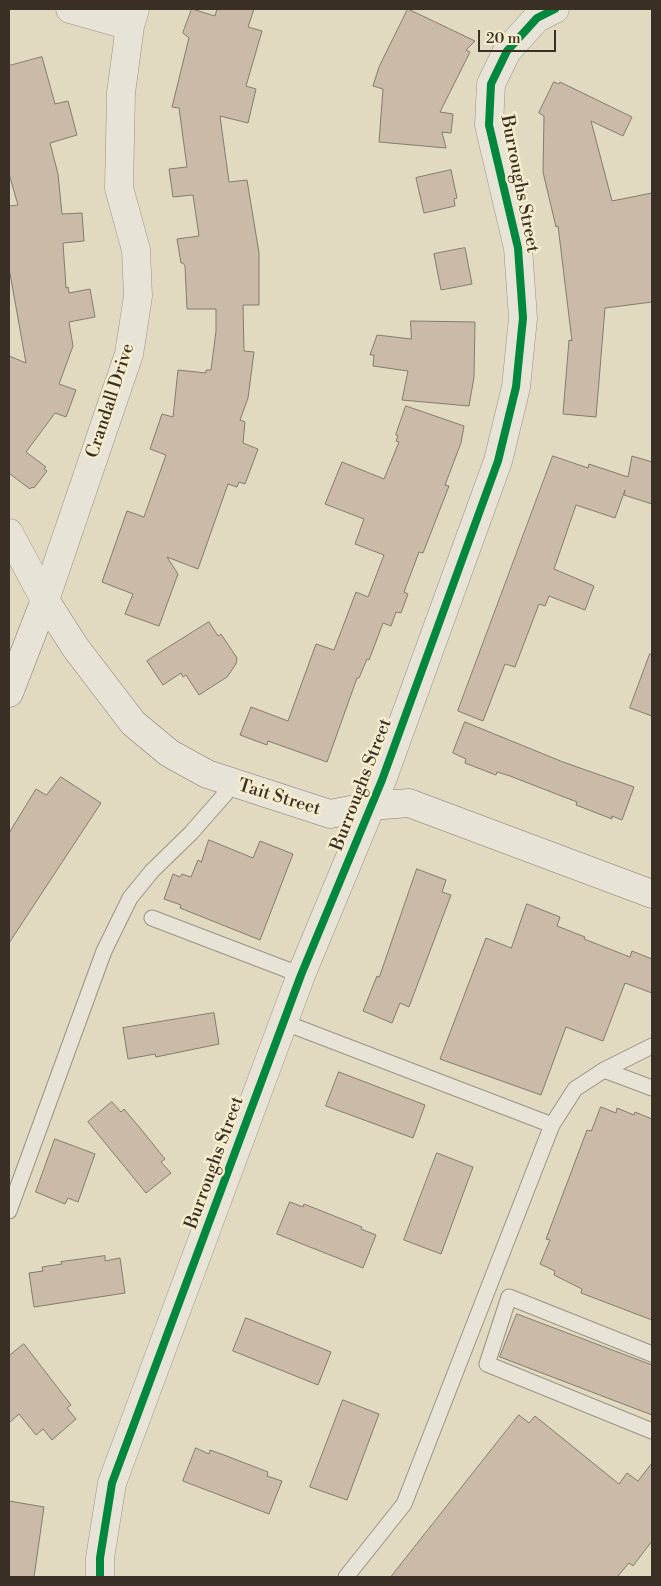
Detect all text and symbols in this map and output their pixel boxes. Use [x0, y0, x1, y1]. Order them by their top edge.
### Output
scale bar [481, 20, 558, 52]
text: 20 m [486, 29, 521, 48]
street label: Burroughs Street [495, 113, 543, 255]
street label: Crandall Drive [82, 341, 140, 461]
street label: Burroughs Street [327, 716, 397, 854]
street label: Tait Street [235, 775, 323, 821]
street label: Burroughs Street [181, 1094, 249, 1232]

